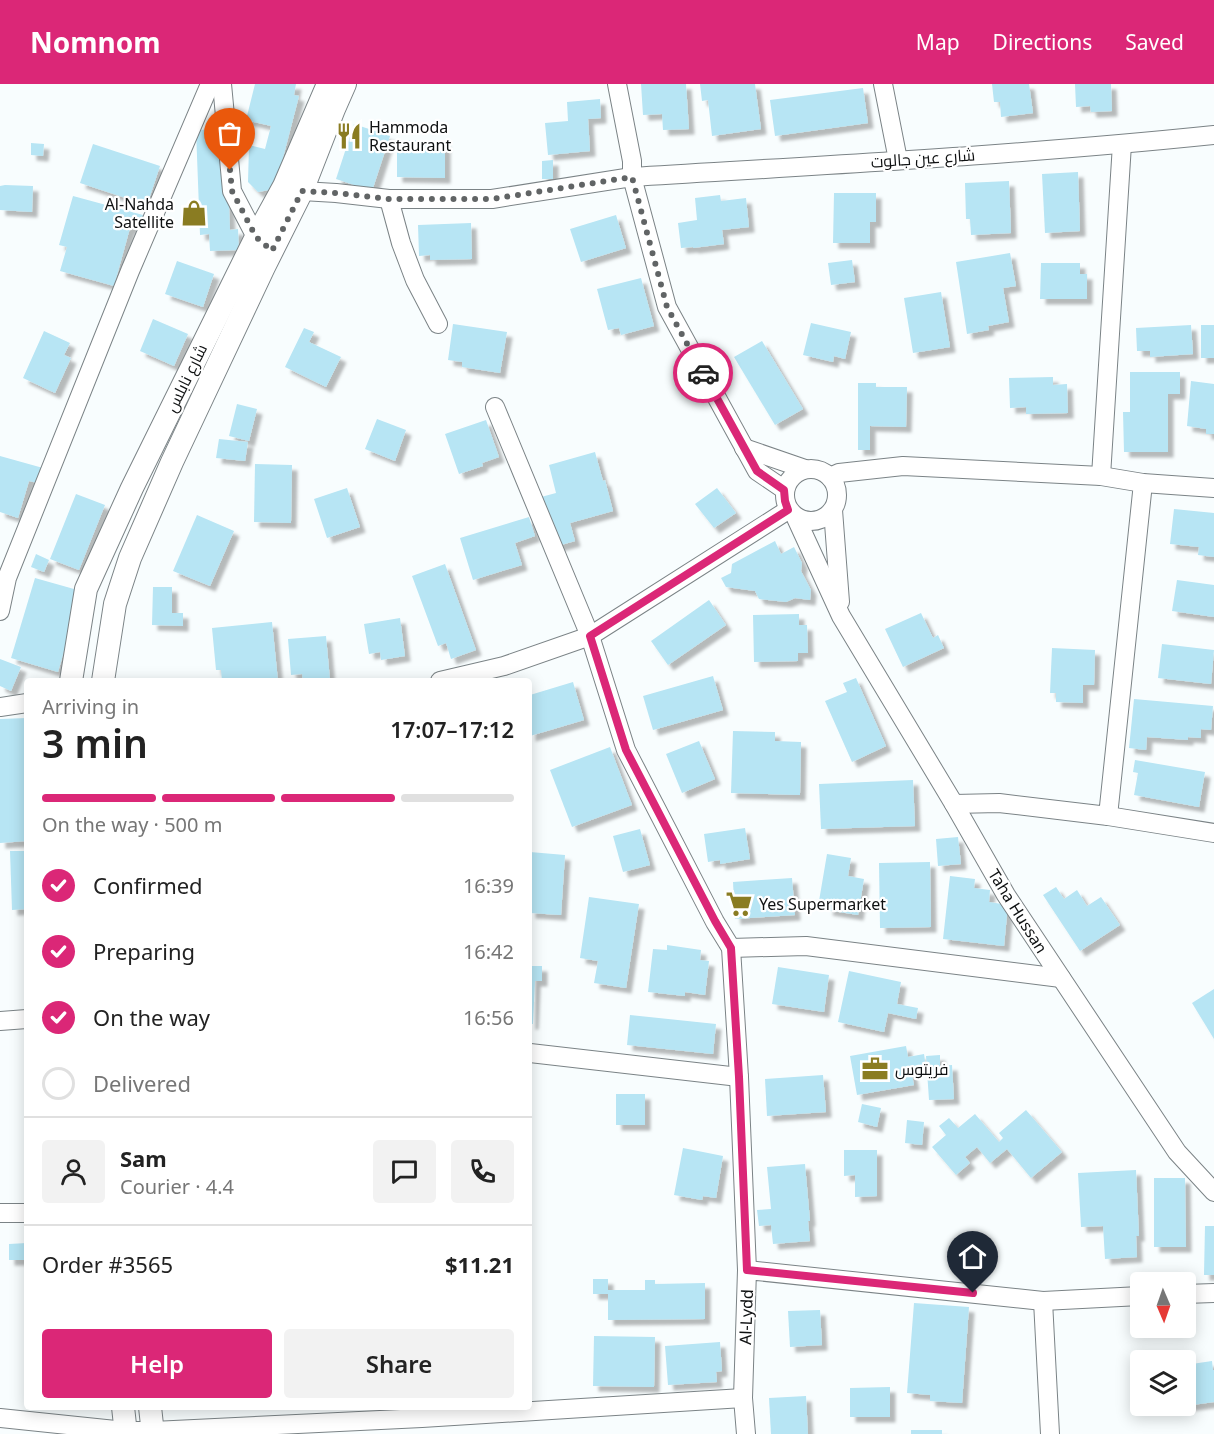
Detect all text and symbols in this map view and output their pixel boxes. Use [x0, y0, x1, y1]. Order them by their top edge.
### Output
text: Nomnom [30, 23, 161, 61]
text: Map [916, 28, 960, 56]
text: Directions [993, 28, 1092, 56]
text: Saved [1125, 28, 1184, 56]
pin [204, 108, 255, 170]
place label: Hammoda Restaurant [369, 116, 451, 156]
icon: bag [213, 117, 246, 150]
restaurant icon: Hammoda Restaurant [334, 121, 364, 151]
street label: شارع عين جالوت [870, 143, 976, 174]
place label: Al-Nahda Satellite [105, 193, 174, 233]
shop icon: Al-Nahda Satellite [179, 198, 209, 228]
street label: شارع نابلس [160, 340, 213, 416]
courier [673, 343, 733, 403]
icon: car [687, 357, 720, 390]
text: Arriving in [42, 693, 139, 720]
text: 17:07–17:12 [390, 714, 514, 744]
text: 3 min [42, 716, 148, 769]
text: On the way · 500 m [42, 811, 222, 838]
street label: Taha Hussan [983, 865, 1053, 957]
icon: check [42, 869, 75, 902]
text: Confirmed [93, 870, 203, 900]
text: 16:39 [463, 872, 514, 899]
supermarket icon: Yes Supermarket [724, 889, 754, 919]
place label: Yes Supermarket [759, 893, 886, 915]
icon: check [42, 935, 75, 968]
text: Preparing [93, 936, 195, 966]
text: 16:42 [463, 938, 514, 965]
icon: check [42, 1001, 75, 1034]
text: On the way [93, 1002, 210, 1032]
text: 16:56 [463, 1004, 514, 1031]
office icon: فريتوس [860, 1054, 890, 1084]
place label: فريتوس [895, 1058, 948, 1080]
text: Delivered [93, 1068, 191, 1098]
button: person [42, 1140, 105, 1203]
button: chat [373, 1140, 436, 1203]
button: phone [451, 1140, 514, 1203]
text: Sam [120, 1143, 167, 1173]
text: Courier · 4.4 [120, 1173, 234, 1200]
pin [947, 1231, 998, 1293]
icon: home [956, 1240, 989, 1273]
text: Order #3565 [42, 1249, 173, 1279]
text: $11.21 [445, 1249, 514, 1279]
north arrow [1130, 1272, 1196, 1338]
map controls [1130, 1272, 1196, 1416]
street label: Al-Lydd [734, 1289, 758, 1345]
button: Help [42, 1329, 272, 1398]
button: Share [284, 1329, 514, 1398]
button: layers [1130, 1350, 1196, 1416]

